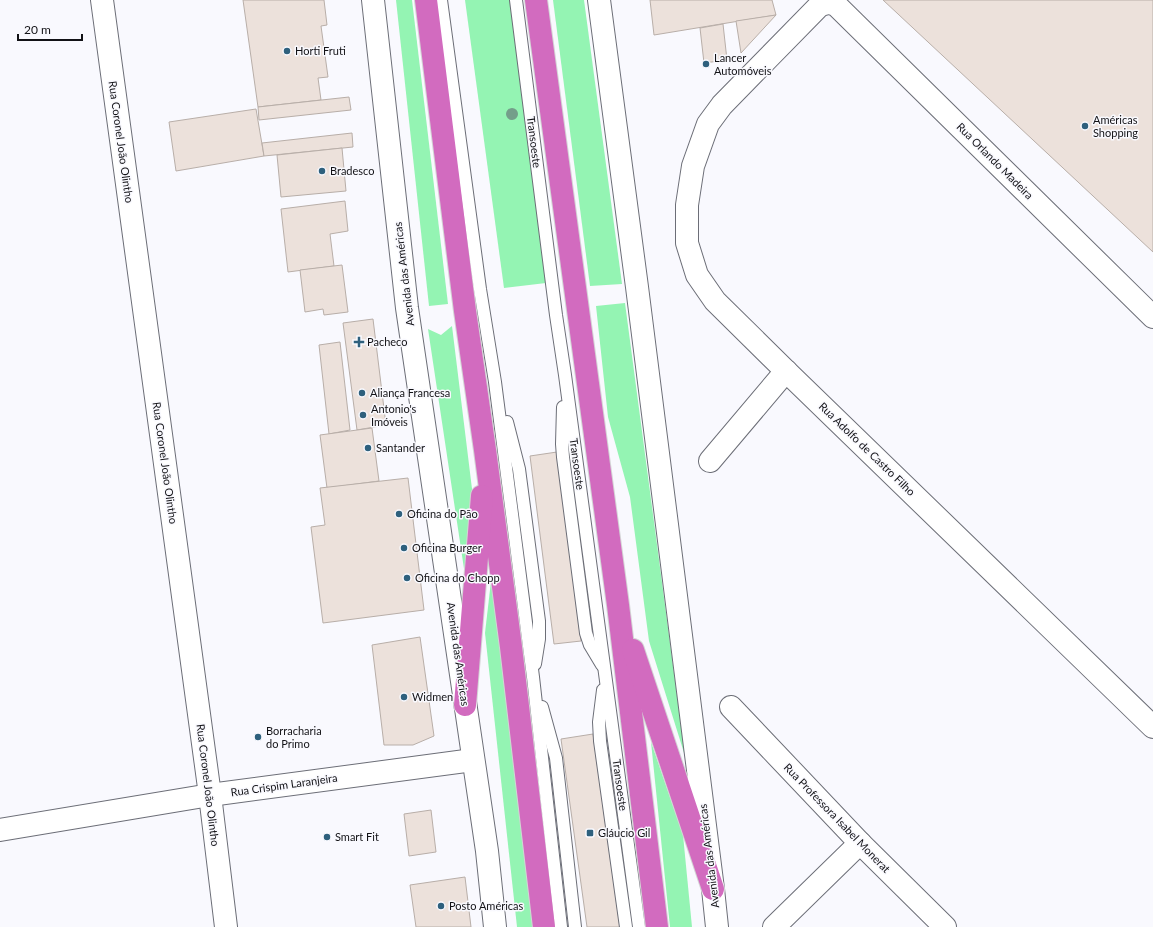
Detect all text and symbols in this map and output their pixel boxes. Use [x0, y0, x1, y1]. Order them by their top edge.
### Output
scale bar [18, 16, 82, 42]
text: 20 m [24, 22, 51, 37]
place label: Horti Fruti [295, 44, 346, 57]
marker: Horti Fruti [282, 46, 292, 56]
place label: Lancer Automóveis [714, 51, 772, 77]
marker: Lancer Automóveis [701, 59, 711, 69]
street label: Rua Coronel João Olintho [106, 80, 137, 204]
place label: Américas Shopping [1093, 113, 1138, 139]
street label: Transoeste [525, 115, 544, 169]
street label: Rua Orlando Madeira [954, 120, 1036, 202]
marker: Américas Shopping [1080, 121, 1090, 131]
place label: Bradesco [330, 164, 375, 177]
marker: Bradesco [317, 166, 327, 176]
street label: Avenida das Américas [391, 221, 416, 327]
place label: Pacheco [367, 335, 408, 348]
marker: Pacheco [354, 337, 364, 347]
place label: Aliança Francesa [370, 386, 450, 399]
marker: Aliança Francesa [357, 388, 367, 398]
street label: Rua Adolfo de Castro Filho [817, 399, 918, 498]
street label: Rua Coronel João Olintho [150, 401, 181, 525]
place label: Antonio's Imóveis [371, 402, 417, 428]
marker: Antonio's Imóveis [358, 410, 368, 420]
street label: Transoeste [567, 437, 588, 491]
place label: Santander [376, 441, 425, 454]
marker: Santander [363, 443, 373, 453]
place label: Oficina do Pão [407, 507, 478, 520]
marker: Oficina do Pão [394, 509, 404, 519]
place label: Oficina Burger [412, 541, 482, 554]
marker: Oficina Burger [399, 543, 409, 553]
place label: Oficina do Chopp [415, 571, 500, 584]
marker: Oficina do Chopp [402, 573, 412, 583]
street label: Avenida das Américas [445, 601, 472, 707]
place label: Widmen [412, 690, 453, 703]
marker: Widmen [399, 692, 409, 702]
street label: Rua Coronel João Olintho [195, 723, 222, 847]
place label: Borracharia do Primo [266, 724, 322, 750]
marker: Borracharia do Primo [253, 732, 263, 742]
street label: Transoeste [610, 758, 631, 812]
street label: Rua Professora Isabel Monerat [782, 760, 893, 875]
street label: Rua Crispim Laranjeira [230, 771, 338, 798]
street label: Avenida das Américas [696, 803, 721, 909]
place label: Gláucio Gil [598, 826, 650, 839]
marker: Gláucio Gil [585, 828, 595, 838]
place label: Smart Fit [335, 830, 379, 843]
marker: Smart Fit [322, 832, 332, 842]
place label: Posto Américas [449, 899, 524, 912]
marker: Posto Américas [436, 901, 446, 911]

